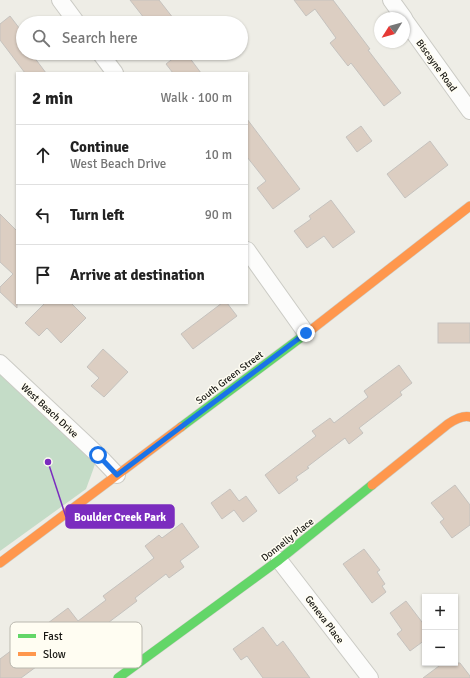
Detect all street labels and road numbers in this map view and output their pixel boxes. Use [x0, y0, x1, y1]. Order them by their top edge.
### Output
street label: Biscayne Road [413, 37, 459, 94]
street label: South Green Street [194, 348, 266, 407]
street label: West Beach Drive [18, 381, 80, 440]
street label: Donnelly Place [259, 516, 316, 564]
street label: Geneva Place [302, 593, 346, 646]

